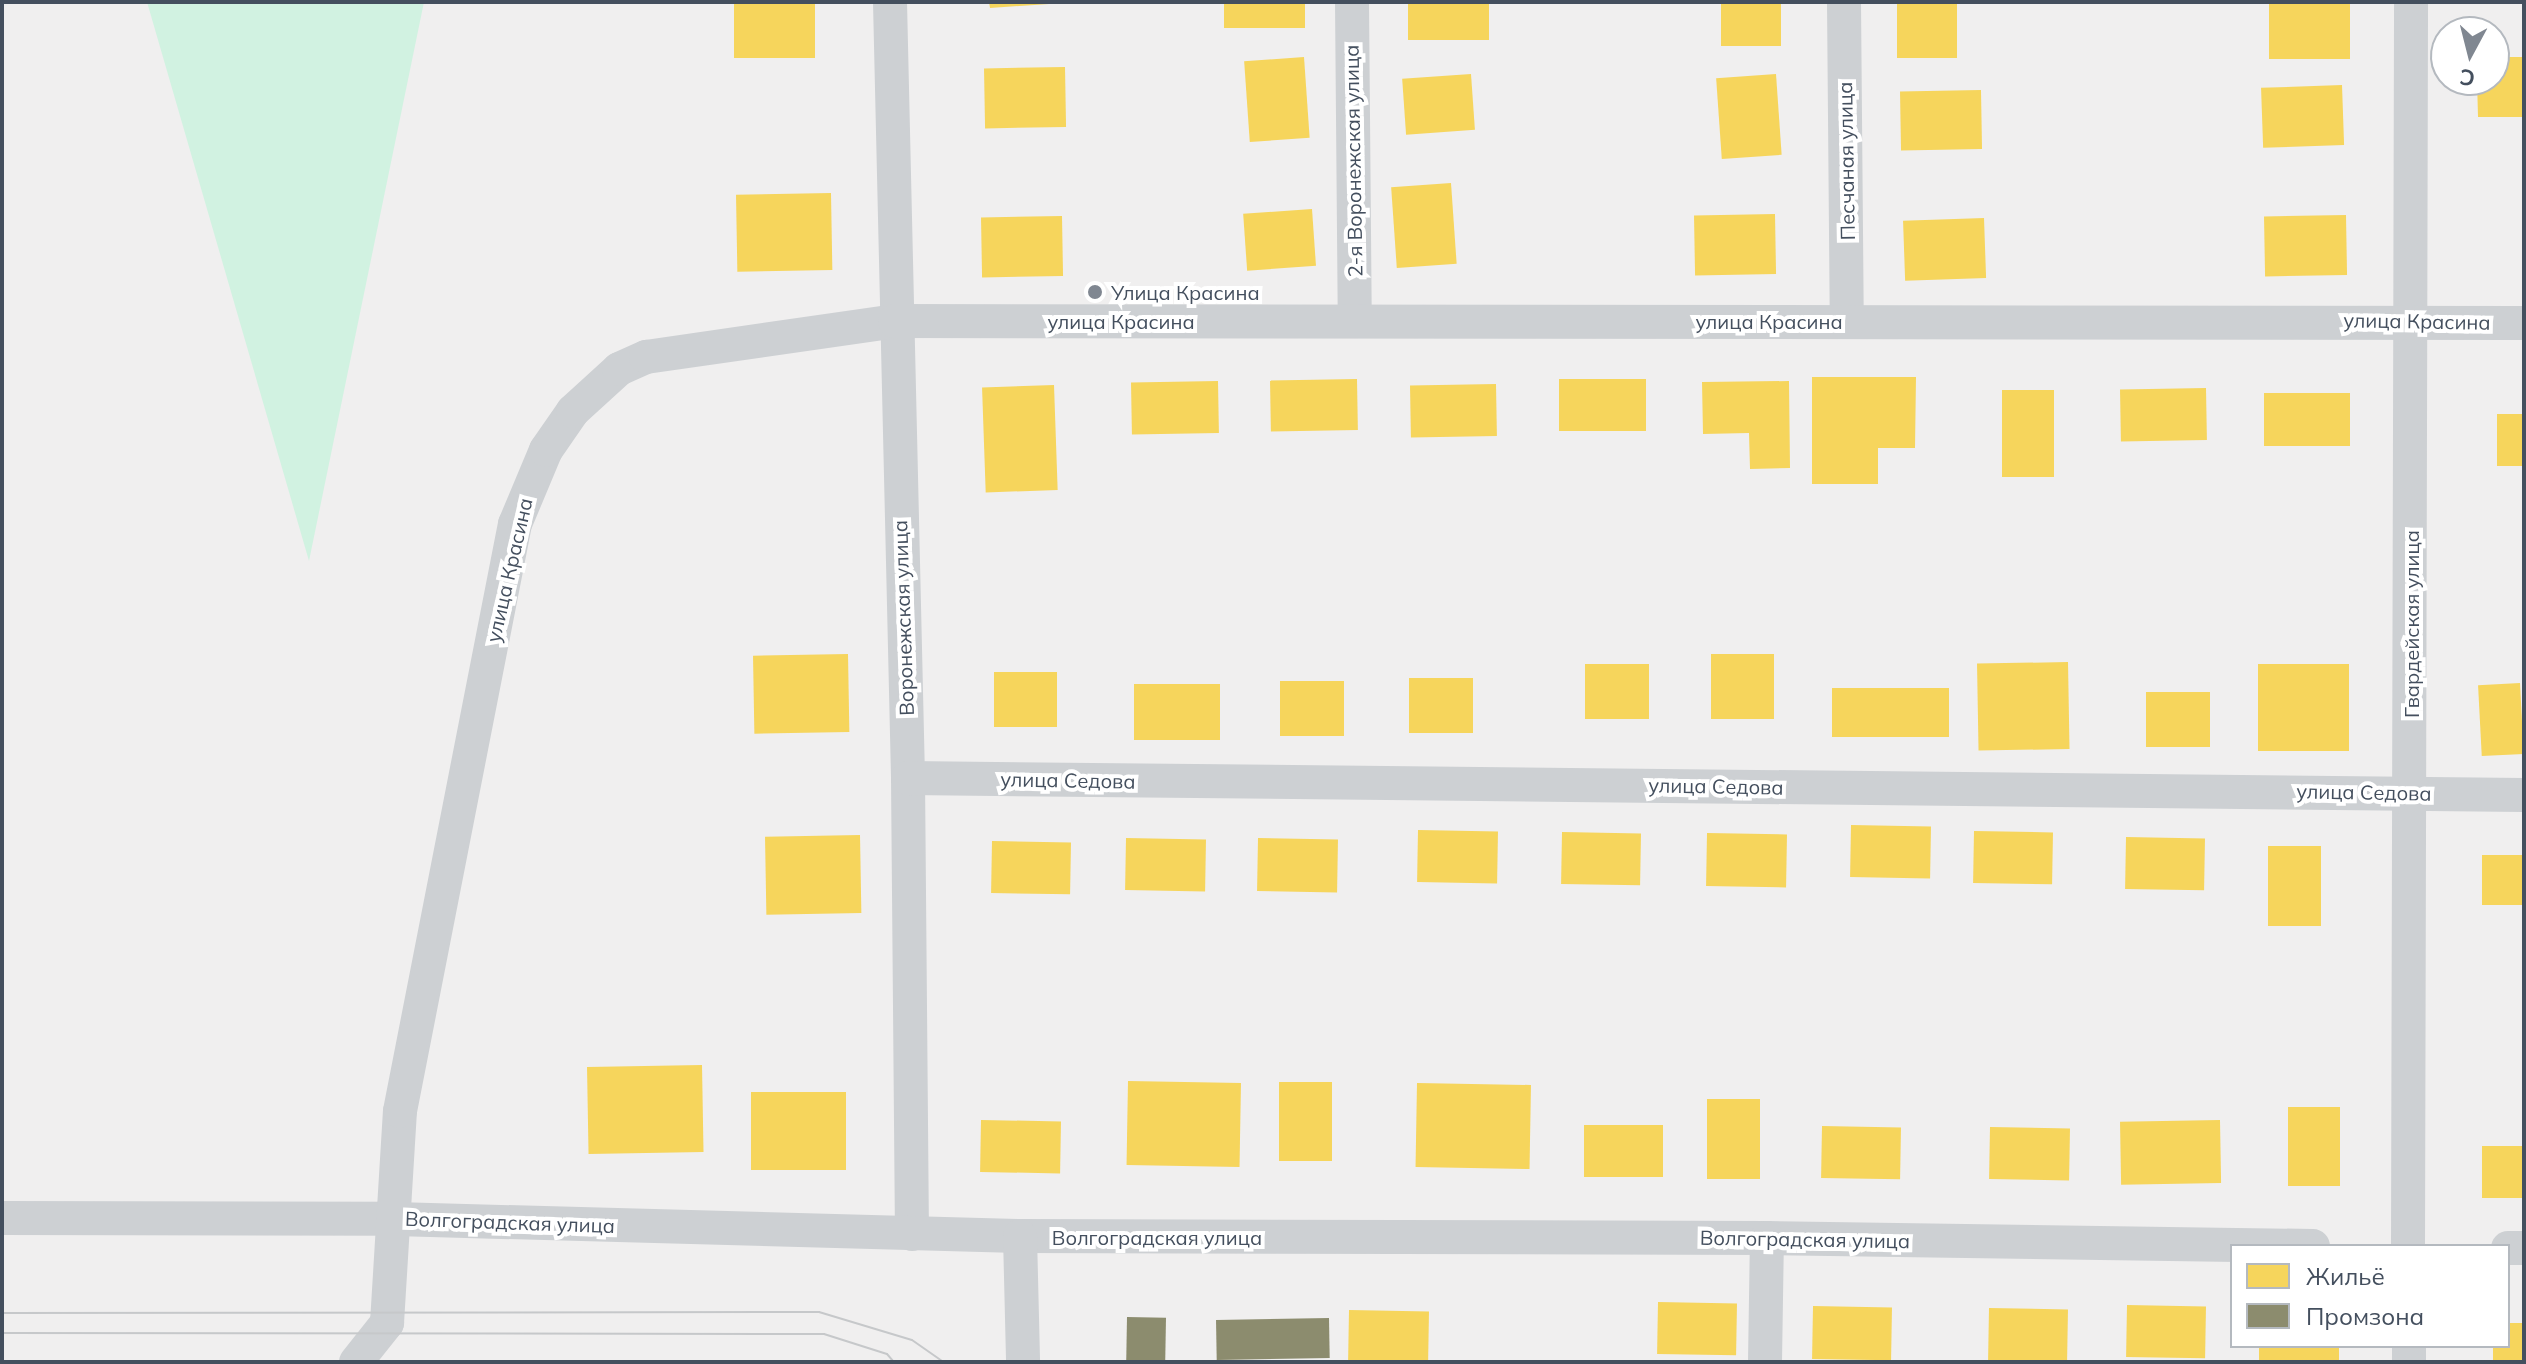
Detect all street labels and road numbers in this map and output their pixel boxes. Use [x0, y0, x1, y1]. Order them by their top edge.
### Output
street label: 2-я Воронежская улица [1339, 45, 1367, 277]
street label: Песчаная улица [1833, 82, 1859, 240]
street label: улица Красина [2343, 308, 2491, 334]
street label: улица Красина [1047, 309, 1195, 333]
street label: улица Красина [1695, 309, 1843, 333]
street label: улица Красина [481, 496, 537, 644]
street label: Воронежская улица [888, 520, 918, 716]
street label: Гвардейская улица [2399, 530, 2423, 718]
street label: улица Седова [1000, 767, 1136, 793]
street label: улица Седова [1648, 773, 1784, 799]
street label: улица Седова [2296, 779, 2432, 805]
street label: Волгоградская улица [405, 1206, 615, 1238]
street label: Волгоградская улица [1052, 1225, 1262, 1249]
street label: Волгоградская улица [1700, 1225, 1910, 1253]

